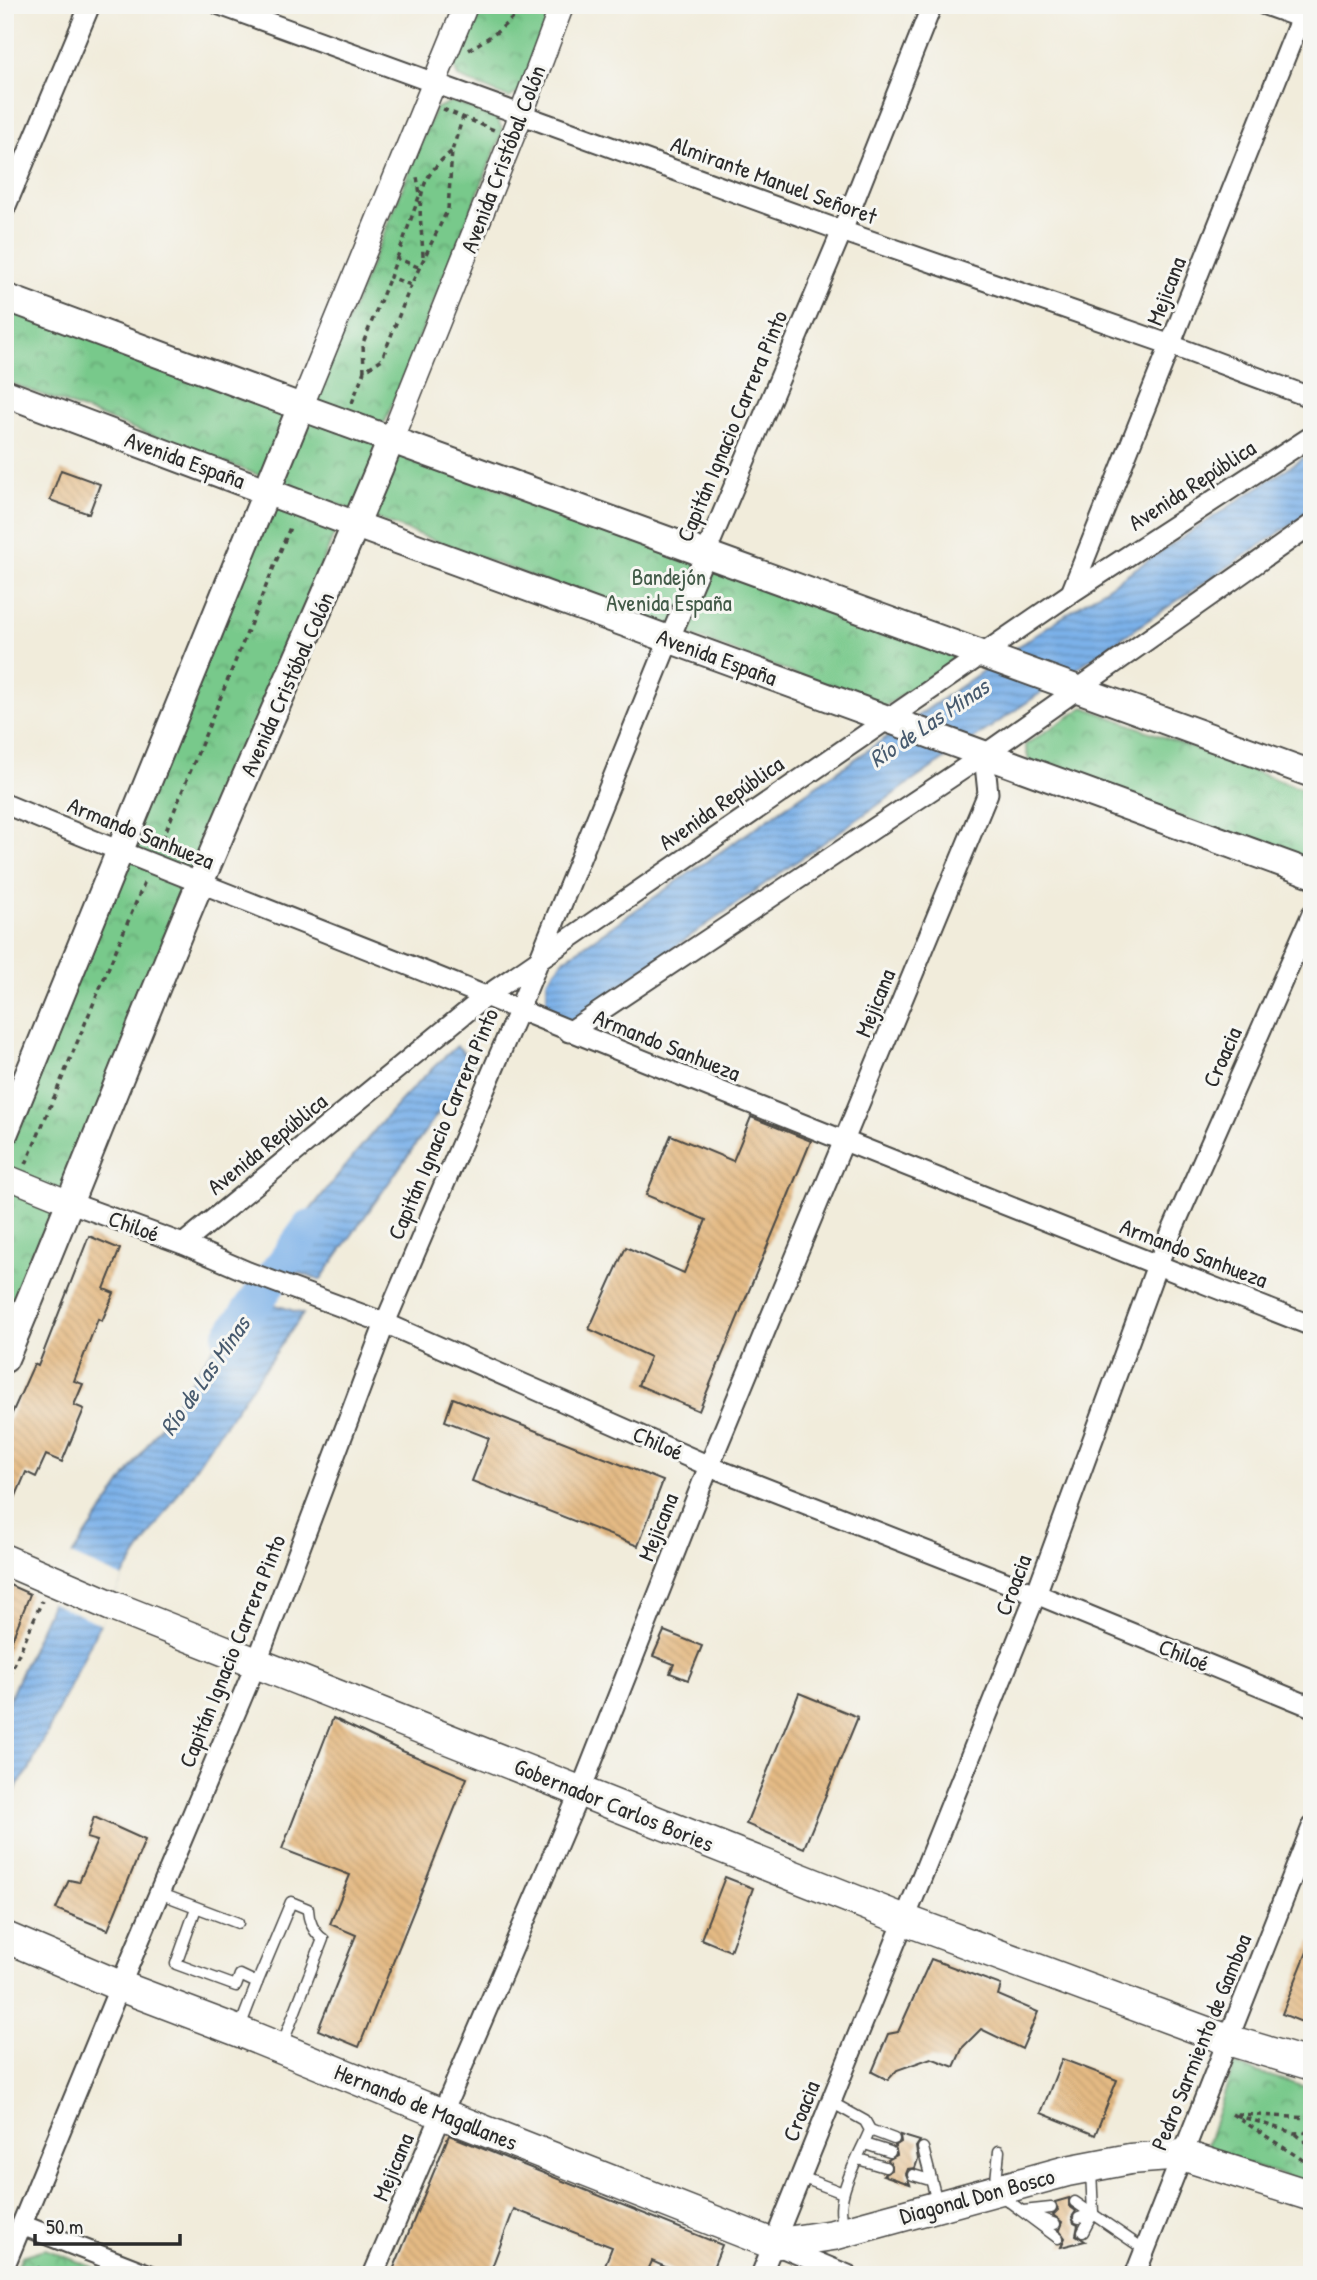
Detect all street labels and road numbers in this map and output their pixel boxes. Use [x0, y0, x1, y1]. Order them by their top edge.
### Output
street label: Avenida Cristóbal Colón [452, 61, 553, 257]
street label: Almirante Manuel Señoret [667, 128, 882, 232]
street label: Mejicana [1138, 252, 1193, 329]
street label: Capitán Ignacio Carrera Pinto [669, 305, 794, 546]
street label: Avenida España [121, 423, 250, 496]
street label: Avenida República [1122, 432, 1261, 537]
street label: Avenida Cristóbal Colón [232, 587, 341, 781]
street label: Avenida España [653, 620, 782, 693]
street label: Avenida República [652, 748, 789, 857]
street label: Armando Sanhueza [63, 789, 219, 876]
street label: Mejicana [847, 964, 902, 1041]
street label: Armando Sanhueza [589, 1001, 745, 1088]
street label: Capitán Ignacio Carrera Pinto [380, 1003, 505, 1244]
street label: Croacia [1195, 1022, 1248, 1092]
street label: Avenida República [200, 1086, 333, 1202]
street label: Chiloé [104, 1202, 164, 1249]
street label: Armando Sanhueza [1116, 1210, 1272, 1295]
street label: Chiloé [628, 1418, 688, 1467]
street label: Mejicana [630, 1488, 685, 1565]
street label: Capitán Ignacio Carrera Pinto [171, 1530, 292, 1772]
street label: Croacia [987, 1550, 1038, 1620]
street label: Chiloé [1154, 1630, 1214, 1679]
street label: Gobernador Carlos Bories [510, 1750, 719, 1859]
street label: Pedro Sarmiento de Gamboa [1143, 1929, 1258, 2155]
street label: Hernando de Magallanes [330, 2056, 522, 2157]
street label: Croacia [774, 2076, 827, 2146]
street label: Mejicana [364, 2128, 421, 2205]
street label: Diagonal Don Bosco [896, 2160, 1058, 2231]

